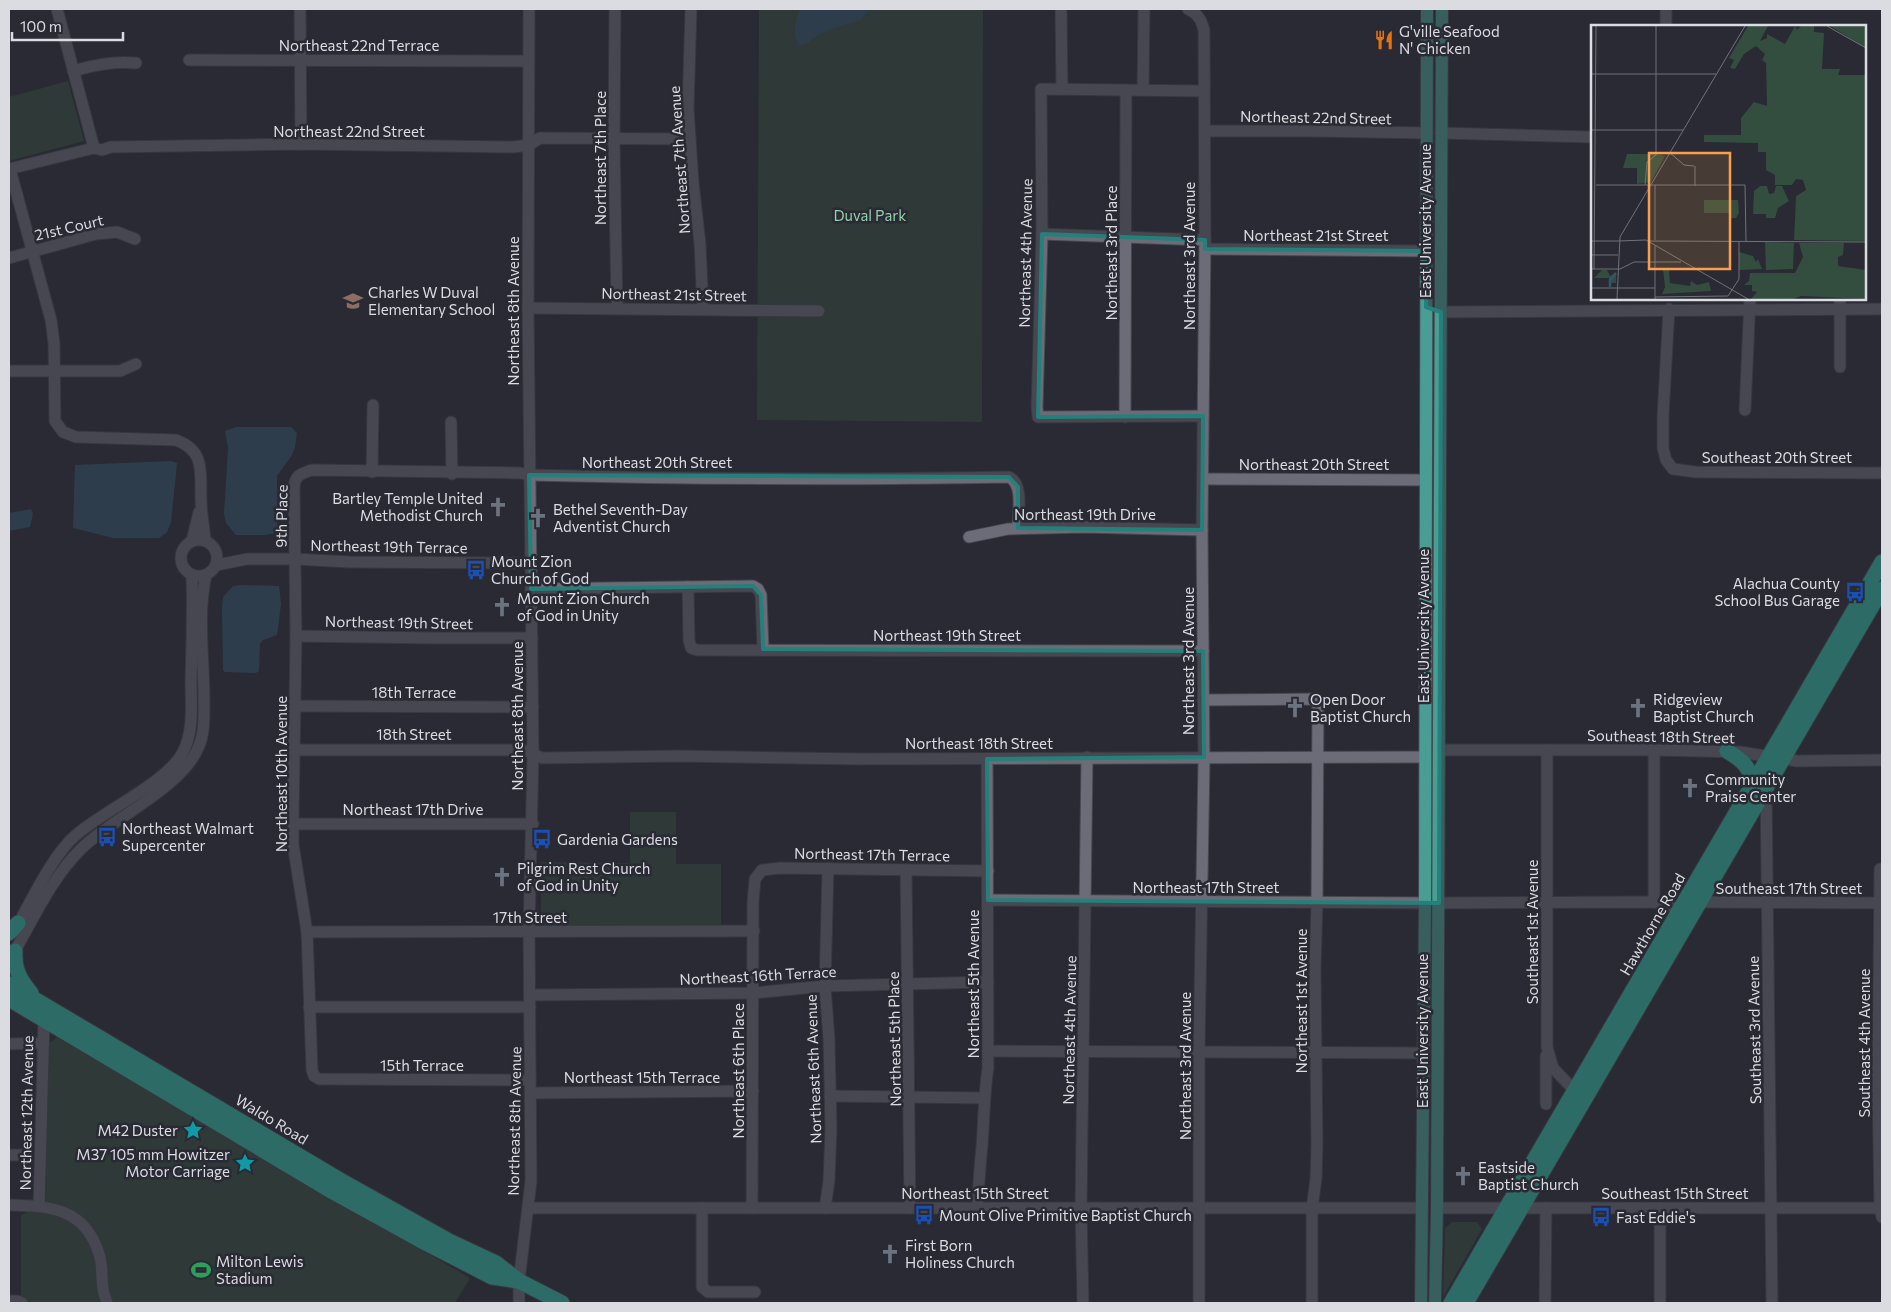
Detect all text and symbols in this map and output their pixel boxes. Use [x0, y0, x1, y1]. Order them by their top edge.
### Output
scale bar [12, 10, 124, 42]
text: 100 m [20, 17, 62, 35]
place label: G'ville Seafood N' Chicken [1399, 22, 1500, 57]
inset map [1591, 25, 1866, 300]
restaurant icon: G'ville Seafood N' Chicken [1373, 29, 1395, 51]
street label: Northeast 22nd Terrace [279, 36, 439, 54]
street label: Northeast 7th Avenue [665, 85, 693, 235]
street label: Northeast 7th Place [591, 91, 609, 225]
street label: Northeast 22nd Street [1240, 107, 1392, 127]
street label: Northeast 22nd Street [273, 122, 425, 140]
street label: East University Avenue [1416, 144, 1434, 298]
street label: Northeast 4th Avenue [1015, 178, 1035, 328]
street label: Northeast 3rd Avenue [1180, 182, 1198, 330]
street label: Northeast 3rd Place [1102, 186, 1120, 320]
park label: Duval Park [834, 206, 906, 224]
street label: 21st Court [33, 210, 105, 244]
street label: Northeast 21st Street [1243, 226, 1389, 244]
street label: Northeast 8th Avenue [504, 236, 522, 386]
place label: Charles W Duval Elementary School [368, 283, 495, 318]
street label: Northeast 21st Street [601, 284, 747, 304]
school or university icon: Charles W Duval Elementary School [342, 290, 364, 312]
street label: Southeast 20th Street [1702, 448, 1852, 466]
street label: Northeast 20th Street [582, 453, 732, 471]
street label: Northeast 20th Street [1239, 455, 1389, 473]
street label: 9th Place [271, 484, 291, 548]
place label: Bartley Temple United Methodist Church [332, 489, 483, 524]
church icon: Bartley Temple United Methodist Church [487, 496, 509, 518]
place label: Bethel Seventh-Day Adventist Church [553, 500, 688, 535]
street label: Northeast 19th Drive [1014, 505, 1156, 523]
church icon: Bethel Seventh-Day Adventist Church [527, 507, 549, 529]
street label: Northeast 19th Terrace [310, 536, 468, 556]
street label: East University Avenue [1414, 549, 1432, 703]
place label: Mount Zion Church of God [491, 552, 589, 587]
bus stop icon: Mount Zion Church of God [465, 559, 487, 581]
place label: Alachua County School Bus Garage [1714, 574, 1840, 609]
bus stop icon: Alachua County School Bus Garage [1844, 581, 1866, 603]
street label: Northeast 3rd Avenue [1179, 587, 1197, 735]
place label: Mount Zion Church of God in Unity [517, 589, 650, 624]
church icon: Mount Zion Church of God in Unity [491, 596, 513, 618]
street label: Northeast 19th Street [325, 612, 473, 632]
street label: Northeast 19th Street [873, 626, 1021, 644]
street label: Northeast 8th Avenue [508, 641, 526, 791]
street label: 18th Terrace [372, 683, 456, 701]
place label: Open Door Baptist Church [1310, 690, 1411, 725]
place label: Ridgeview Baptist Church [1653, 690, 1754, 725]
street label: Northeast 10th Avenue [272, 696, 290, 852]
church icon: Open Door Baptist Church [1284, 697, 1306, 719]
church icon: Ridgeview Baptist Church [1627, 697, 1649, 719]
street label: 18th Street [376, 725, 452, 743]
street label: Southeast 18th Street [1587, 726, 1735, 746]
street label: Northeast 18th Street [905, 734, 1053, 752]
place label: Community Praise Center [1705, 770, 1796, 805]
church icon: Community Praise Center [1679, 777, 1701, 799]
street label: Northeast 17th Drive [343, 800, 483, 818]
place label: Northeast Walmart Supercenter [122, 819, 254, 854]
bus stop icon: Northeast Walmart Supercenter [96, 826, 118, 848]
bus stop icon: Gardenia Gardens [531, 828, 553, 850]
place label: Gardenia Gardens [557, 830, 678, 848]
street label: Northeast 17th Terrace [794, 844, 950, 864]
place label: Pilgrim Rest Church of God in Unity [517, 859, 650, 894]
street label: Southeast 1st Avenue [1523, 860, 1541, 1004]
church icon: Pilgrim Rest Church of God in Unity [491, 866, 513, 888]
street label: Hawthorne Road [1615, 870, 1689, 978]
street label: Northeast 17th Street [1133, 878, 1279, 896]
street label: Southeast 17th Street [1716, 879, 1862, 897]
street label: 17th Street [493, 908, 567, 926]
street label: Northeast 5th Avenue [964, 910, 982, 1058]
street label: Northeast 1st Avenue [1292, 929, 1310, 1073]
street label: East University Avenue [1413, 954, 1431, 1108]
street label: Northeast 4th Avenue [1059, 955, 1079, 1105]
street label: Southeast 3rd Avenue [1744, 956, 1764, 1104]
street label: Northeast 16th Terrace [679, 962, 837, 988]
street label: Southeast 4th Avenue [1855, 968, 1873, 1118]
street label: Northeast 5th Place [884, 971, 904, 1107]
street label: Northeast 3rd Avenue [1176, 992, 1194, 1140]
street label: Northeast 6th Avenue [801, 994, 825, 1144]
street label: Northeast 6th Place [729, 1003, 747, 1139]
street label: Northeast 12th Avenue [16, 1035, 36, 1191]
street label: Northeast 8th Avenue [504, 1046, 524, 1196]
street label: 15th Terrace [380, 1056, 464, 1074]
street label: Northeast 15th Terrace [564, 1068, 720, 1086]
street label: Waldo Road [232, 1090, 312, 1148]
place icon: M42 Duster [182, 1119, 204, 1141]
place label: M42 Duster [98, 1121, 178, 1139]
place label: M37 105 mm Howitzer Motor Carriage [76, 1145, 230, 1180]
place icon: M37 105 mm Howitzer Motor Carriage [234, 1152, 256, 1174]
place label: Eastside Baptist Church [1478, 1158, 1579, 1193]
church icon: Eastside Baptist Church [1452, 1165, 1474, 1187]
street label: Northeast 15th Street [901, 1184, 1049, 1202]
street label: Southeast 15th Street [1601, 1184, 1749, 1202]
bus stop icon: Mount Olive Primitive Baptist Church [913, 1204, 935, 1226]
place label: Mount Olive Primitive Baptist Church [939, 1206, 1192, 1224]
bus stop icon: Fast Eddie's [1590, 1206, 1612, 1228]
place label: Fast Eddie's [1616, 1208, 1696, 1226]
place label: First Born Holiness Church [905, 1236, 1015, 1271]
church icon: First Born Holiness Church [879, 1243, 901, 1265]
place label: Milton Lewis Stadium [216, 1252, 304, 1287]
sports icon: Milton Lewis Stadium [190, 1259, 212, 1281]

